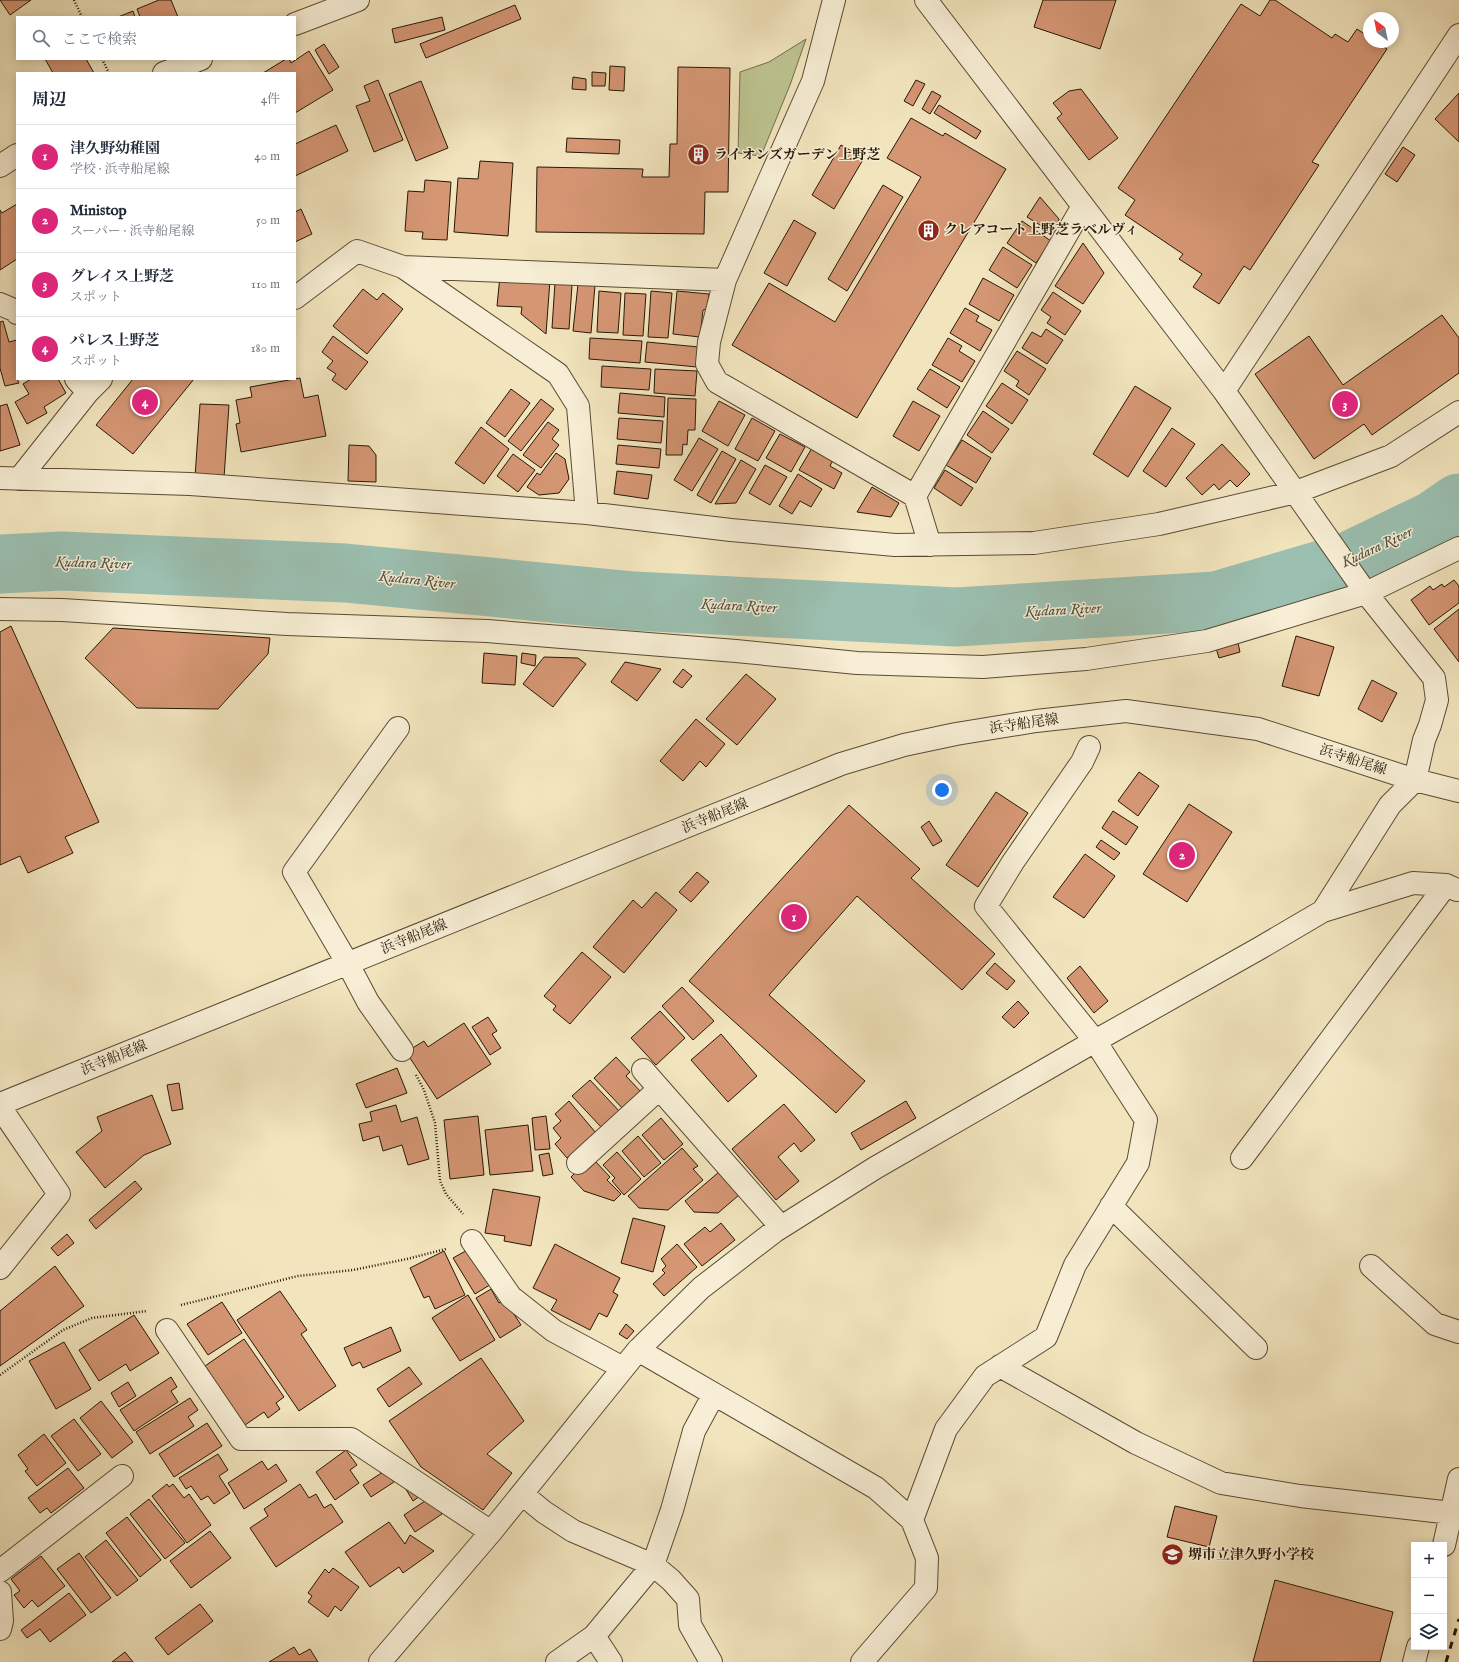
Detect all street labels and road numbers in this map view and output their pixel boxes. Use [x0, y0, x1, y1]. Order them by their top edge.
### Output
street label: 浜寺船尾線 [988, 710, 1060, 738]
street label: 浜寺船尾線 [1317, 741, 1389, 779]
street label: 浜寺船尾線 [679, 795, 751, 837]
street label: 浜寺船尾線 [378, 916, 450, 958]
street label: 浜寺船尾線 [78, 1037, 150, 1079]

